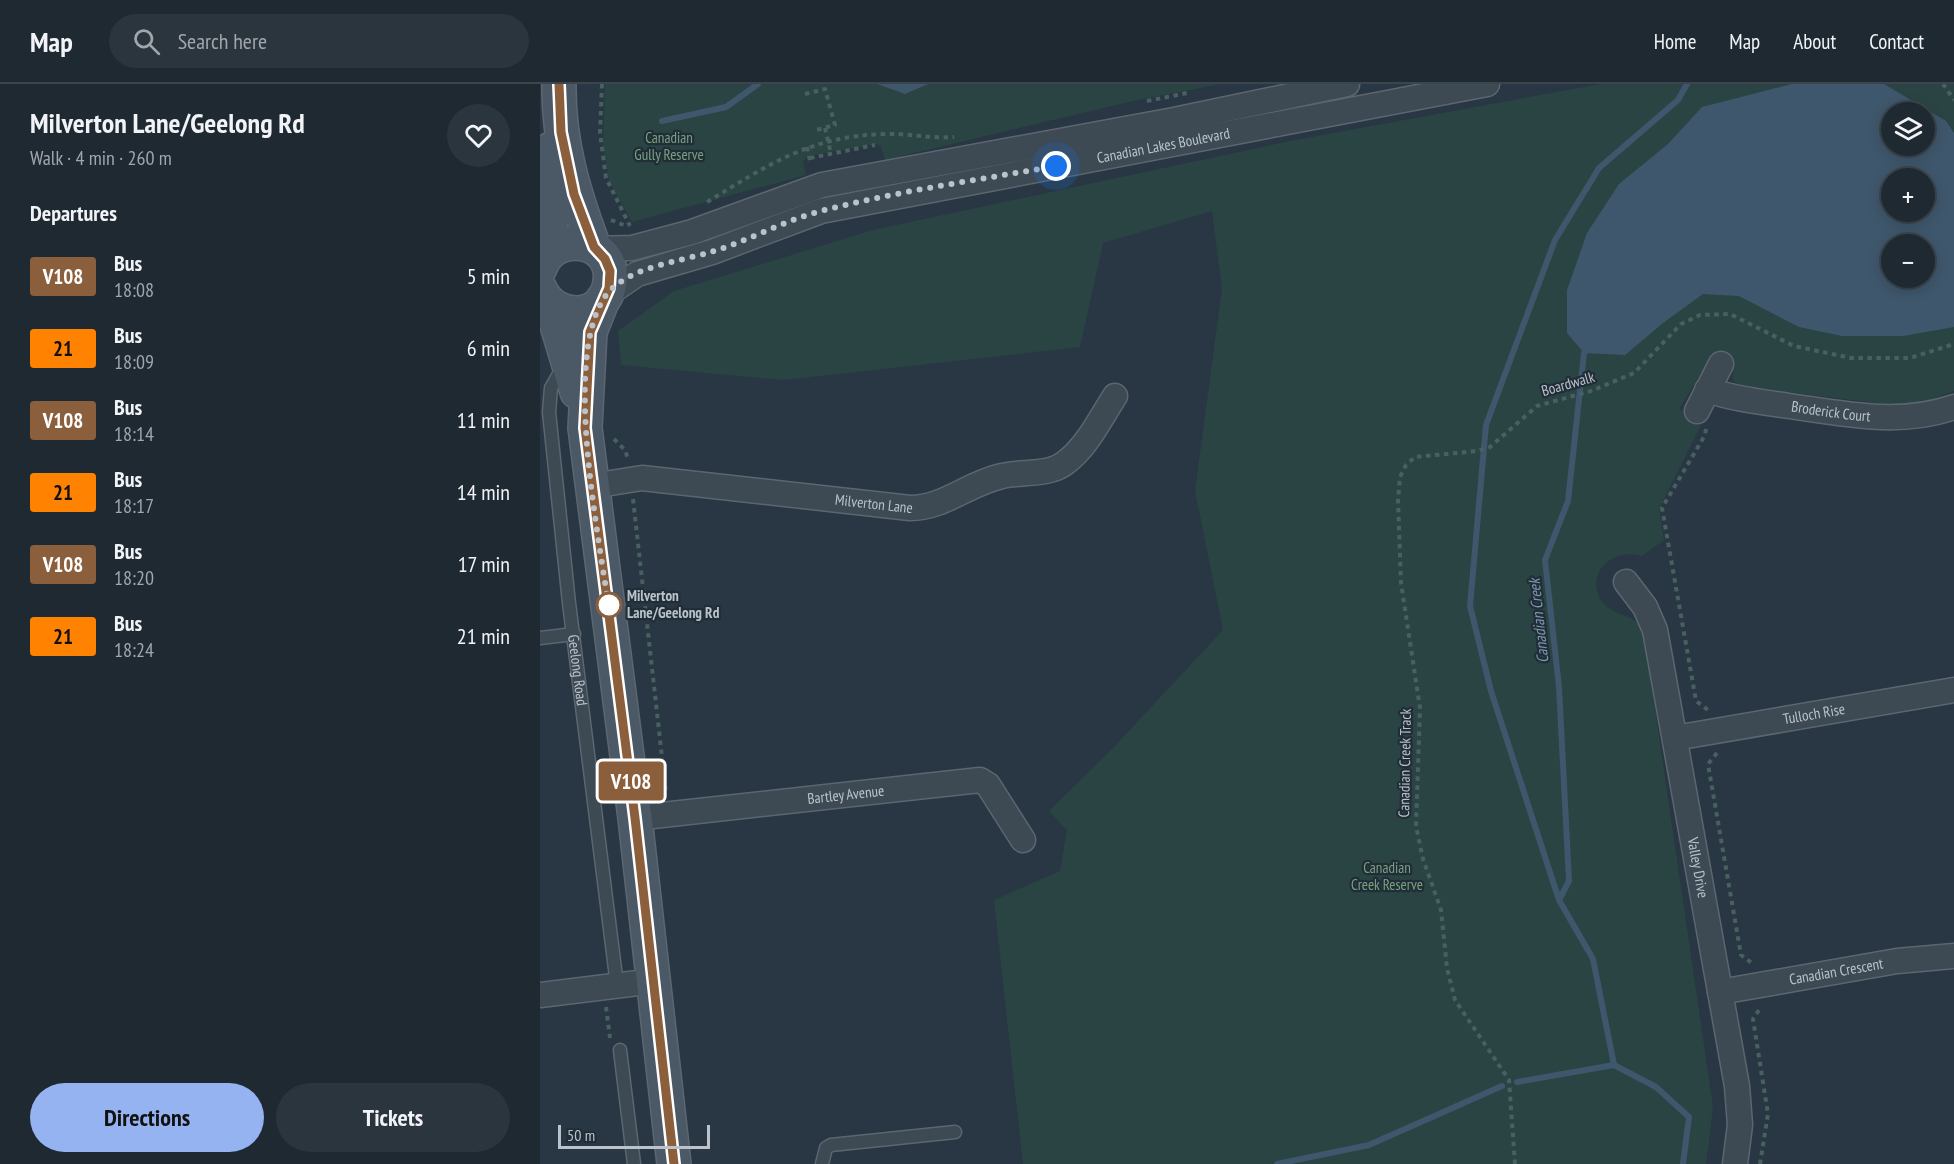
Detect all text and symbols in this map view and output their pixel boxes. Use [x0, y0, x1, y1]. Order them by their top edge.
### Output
search box [109, 14, 529, 68]
text: Map [30, 23, 73, 60]
icon: search [130, 25, 163, 58]
text: Search here [178, 27, 267, 55]
text: Home [1654, 28, 1696, 55]
text: Map [1729, 28, 1760, 55]
text: About [1793, 28, 1836, 55]
text: Contact [1869, 28, 1924, 55]
map controls [1881, 102, 1935, 288]
button: layers [1881, 102, 1935, 156]
text: Milverton Lane/Geelong Rd [30, 104, 305, 141]
button: heart [447, 104, 510, 167]
street label: Canadian Lakes Boulevard [1095, 123, 1231, 167]
park label: Canadian Gully Reserve [634, 128, 704, 164]
text: Walk · 4 min · 260 m [30, 145, 172, 171]
your location [1041, 151, 1071, 181]
button: + [1881, 168, 1935, 222]
text: Departures [30, 199, 117, 227]
button: − [1881, 234, 1935, 288]
text: Bus [114, 249, 142, 277]
text: 5 min [467, 262, 510, 290]
text: V108 [43, 263, 83, 290]
text: 18:08 [114, 277, 154, 303]
text: Bus [114, 321, 142, 349]
text: 6 min [467, 334, 510, 362]
text: 21 [53, 335, 73, 362]
text: 18:09 [114, 349, 154, 375]
street label: Boardwalk [1539, 367, 1597, 400]
text: Bus [114, 393, 142, 421]
street label: Broderick Court [1790, 396, 1871, 426]
text: 11 min [457, 406, 510, 434]
text: V108 [43, 407, 83, 434]
text: 18:14 [114, 421, 154, 447]
text: Bus [114, 465, 142, 493]
text: 14 min [457, 478, 510, 506]
text: 21 [53, 479, 73, 506]
street label: Milverton Lane [834, 490, 914, 517]
text: 18:17 [114, 493, 154, 519]
text: Bus [114, 537, 142, 565]
text: 17 min [458, 550, 510, 578]
text: V108 [43, 551, 83, 578]
text: 18:20 [114, 565, 154, 591]
water label: Canadian Creek [1523, 576, 1552, 664]
place label: Milverton Lane/Geelong Rd [627, 586, 720, 622]
marker: Milverton Lane/Geelong Rd [596, 592, 622, 618]
text: Bus [114, 609, 142, 637]
text: 21 min [457, 622, 510, 650]
text: 21 [53, 623, 73, 650]
street label: Geelong Road [564, 633, 592, 707]
text: 18:24 [114, 637, 154, 663]
street label: Tulloch Rise [1782, 699, 1846, 728]
street label: Canadian Creek Track [1394, 708, 1415, 818]
line badge: V108 [589, 762, 673, 800]
text: V108 [611, 768, 651, 795]
street label: Bartley Avenue [806, 781, 885, 808]
street label: Valley Drive [1683, 835, 1713, 899]
park label: Canadian Creek Reserve [1351, 858, 1423, 894]
street label: Canadian Crescent [1788, 954, 1885, 989]
button: Directions [30, 1083, 264, 1152]
button: Tickets [276, 1083, 510, 1152]
scale bar [558, 1122, 710, 1150]
text: 50 m [567, 1125, 595, 1145]

